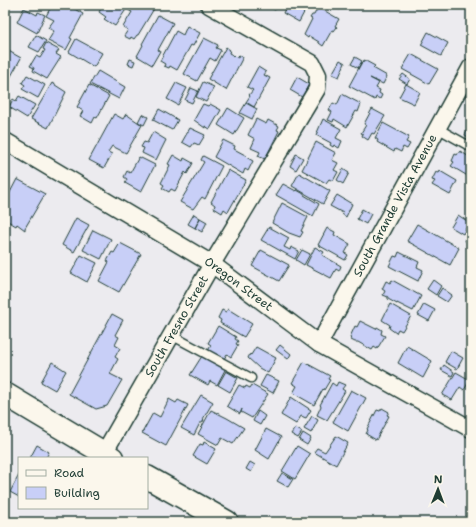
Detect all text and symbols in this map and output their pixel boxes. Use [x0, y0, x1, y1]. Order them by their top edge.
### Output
street label: South Grande Vista Avenue [349, 131, 441, 280]
street label: Oregon Street [201, 253, 276, 315]
street label: South Fresno Street [141, 272, 212, 380]
legend [18, 457, 148, 509]
text: Road [54, 465, 85, 481]
north arrow [418, 469, 458, 509]
text: N [434, 472, 443, 487]
text: Building [54, 485, 100, 501]

